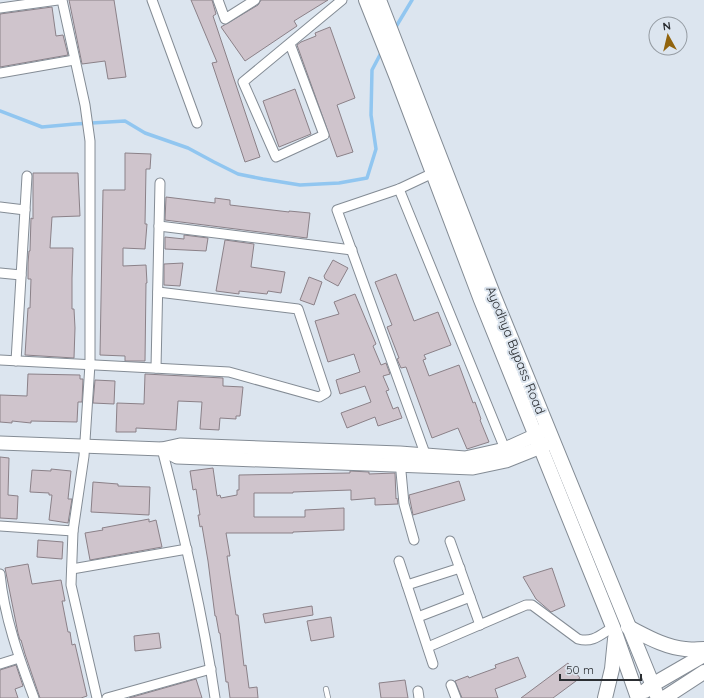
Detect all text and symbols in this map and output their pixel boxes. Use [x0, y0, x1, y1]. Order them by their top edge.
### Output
north arrow [648, 16, 688, 56]
text: N [662, 19, 672, 34]
street label: Ayodhya Bypass Road [483, 284, 549, 416]
scale bar [560, 656, 641, 682]
text: 50 m [566, 662, 594, 677]

